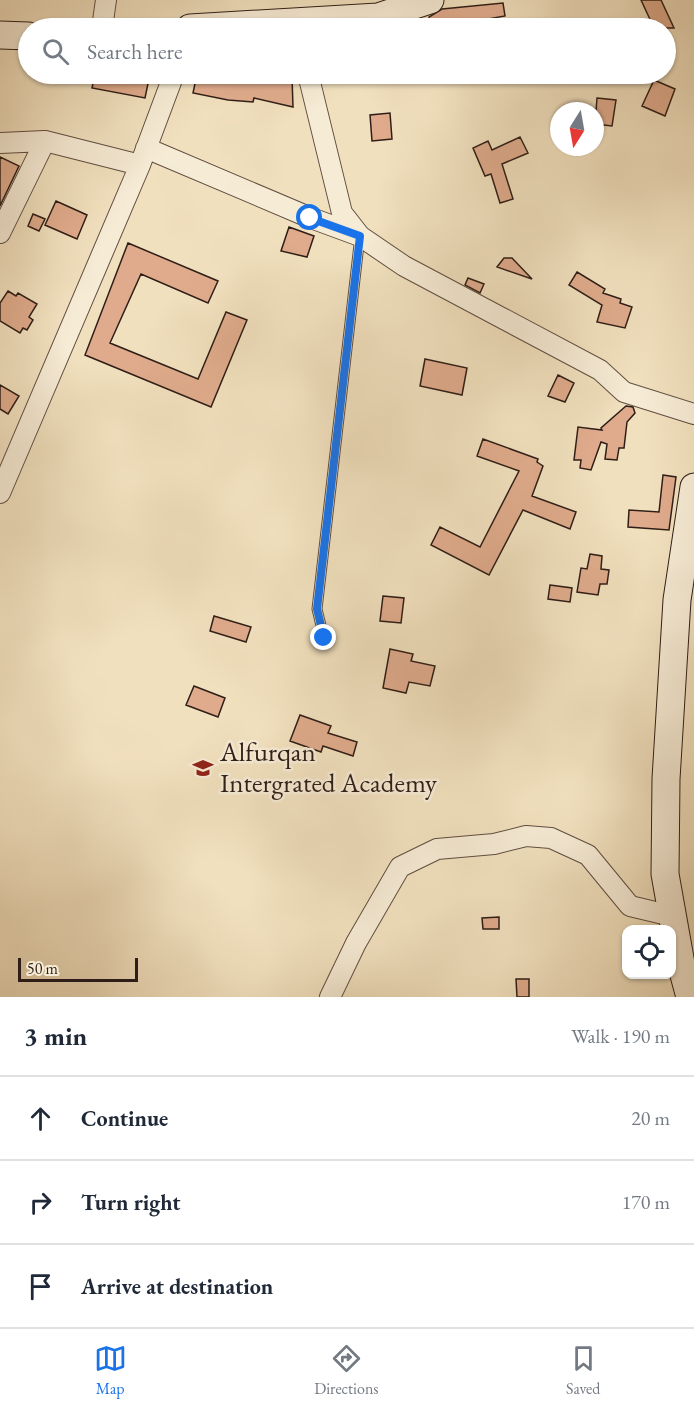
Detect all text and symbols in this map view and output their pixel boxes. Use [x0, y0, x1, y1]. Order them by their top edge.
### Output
search box [18, 18, 676, 84]
icon: search [39, 35, 72, 68]
text: Search here [87, 37, 182, 66]
north arrow [550, 102, 604, 156]
route start [296, 204, 322, 230]
route end [310, 624, 336, 650]
place label: Alfurqan Intergrated Academy [219, 734, 437, 800]
school or university icon: Alfurqan Intergrated Academy [191, 756, 215, 780]
map controls [622, 925, 676, 979]
button: locate [622, 925, 676, 979]
scale bar [18, 955, 138, 982]
text: 50 m [27, 958, 58, 979]
text: 3 min [24, 1019, 87, 1053]
text: Walk · 190 m [571, 1023, 670, 1049]
icon: ahead [24, 1102, 57, 1135]
text: Continue [81, 1104, 168, 1133]
text: 20 m [631, 1105, 670, 1131]
icon: right [24, 1186, 57, 1219]
text: Turn right [81, 1188, 180, 1217]
text: 170 m [622, 1189, 670, 1215]
icon: arrive [24, 1270, 57, 1303]
text: Arrive at destination [81, 1272, 273, 1301]
tab: Map [94, 1342, 127, 1399]
tab: Directions [314, 1342, 379, 1399]
tab: Saved [566, 1342, 600, 1399]

